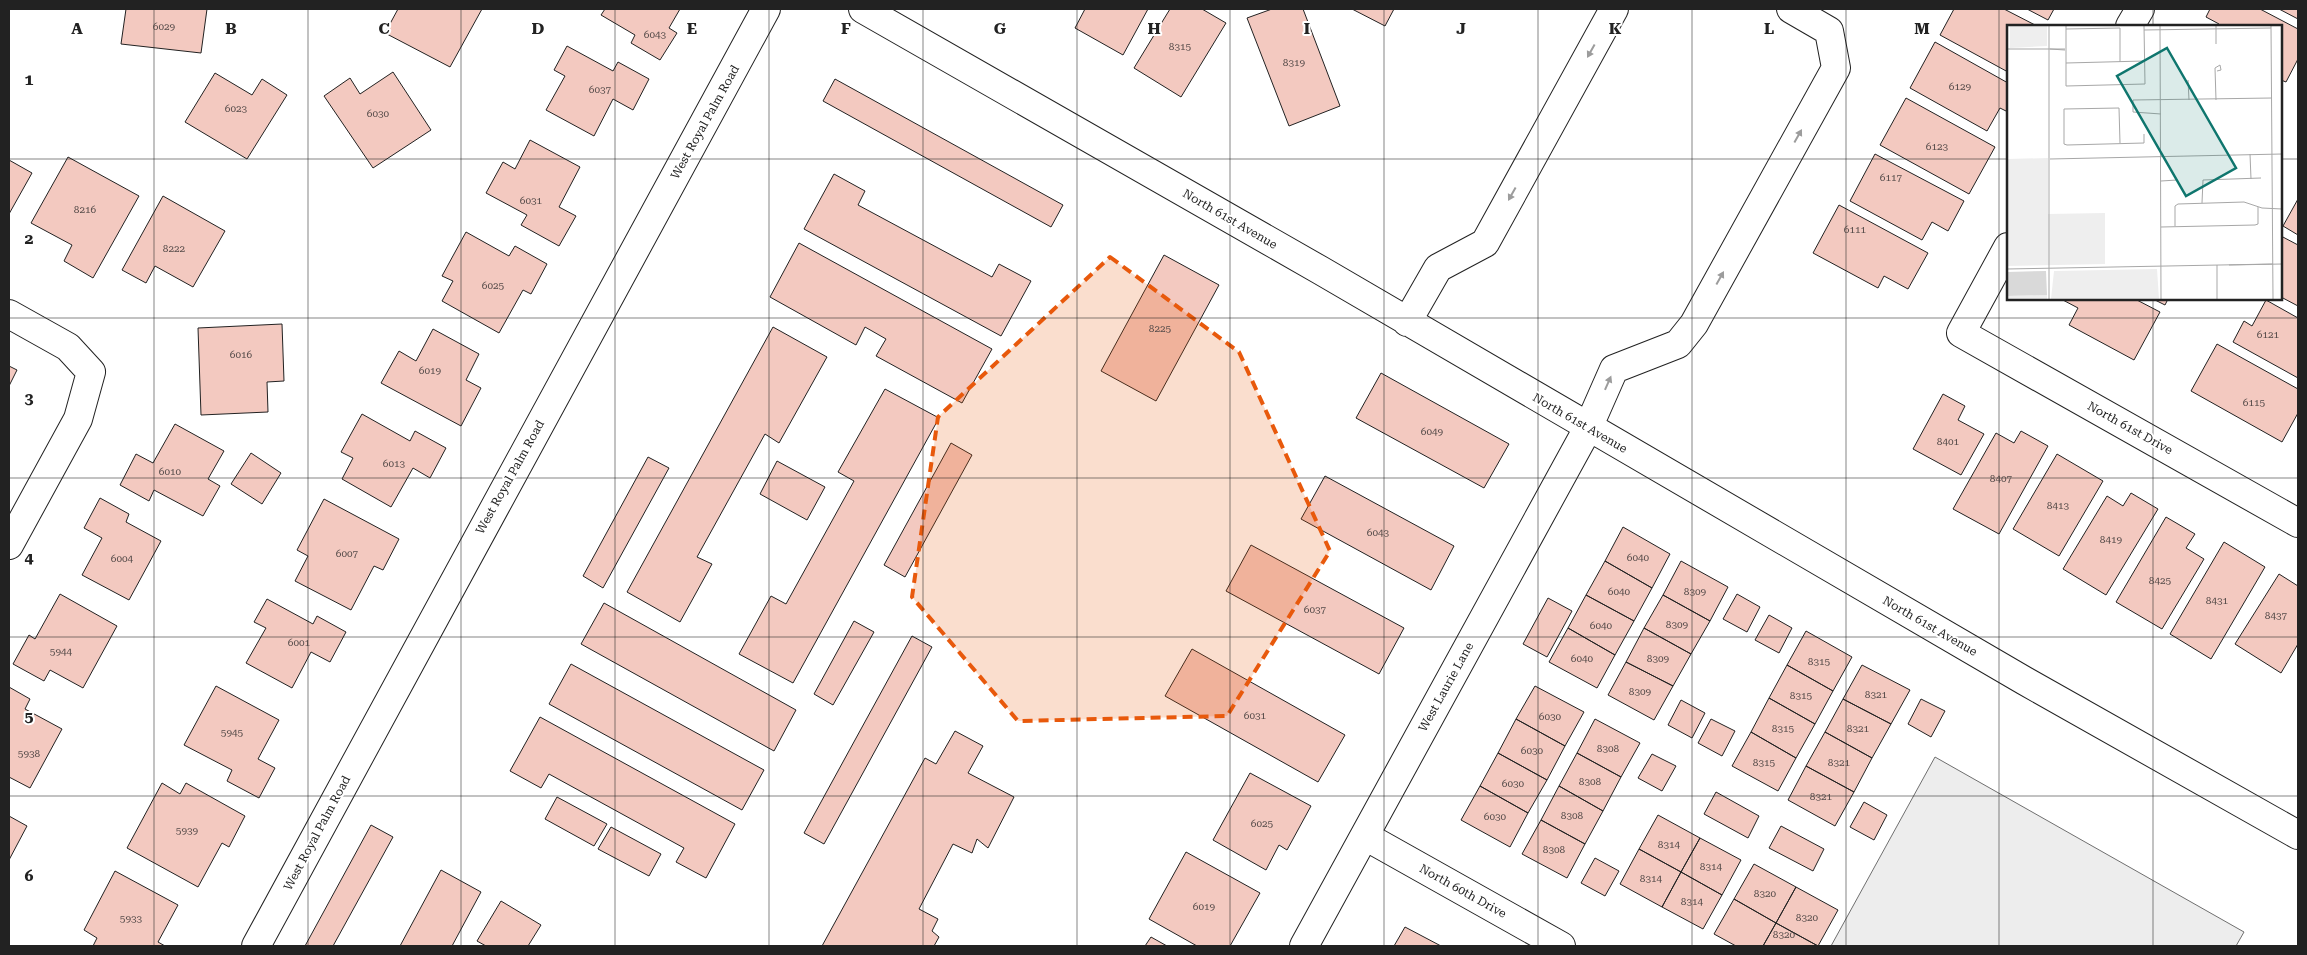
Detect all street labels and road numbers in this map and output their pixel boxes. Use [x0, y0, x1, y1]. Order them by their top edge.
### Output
street label: West Royal Palm Road [668, 62, 742, 181]
street label: North 61st Avenue [1180, 186, 1280, 252]
street label: North 61st Avenue [1530, 390, 1630, 456]
street label: North 61st Drive [2085, 399, 2175, 457]
street label: West Royal Palm Road [473, 417, 547, 536]
street label: North 61st Avenue [1880, 593, 1980, 659]
street label: West Laurie Lane [1416, 640, 1476, 734]
street label: West Royal Palm Road [281, 773, 353, 893]
street label: North 60th Drive [1417, 861, 1509, 921]

